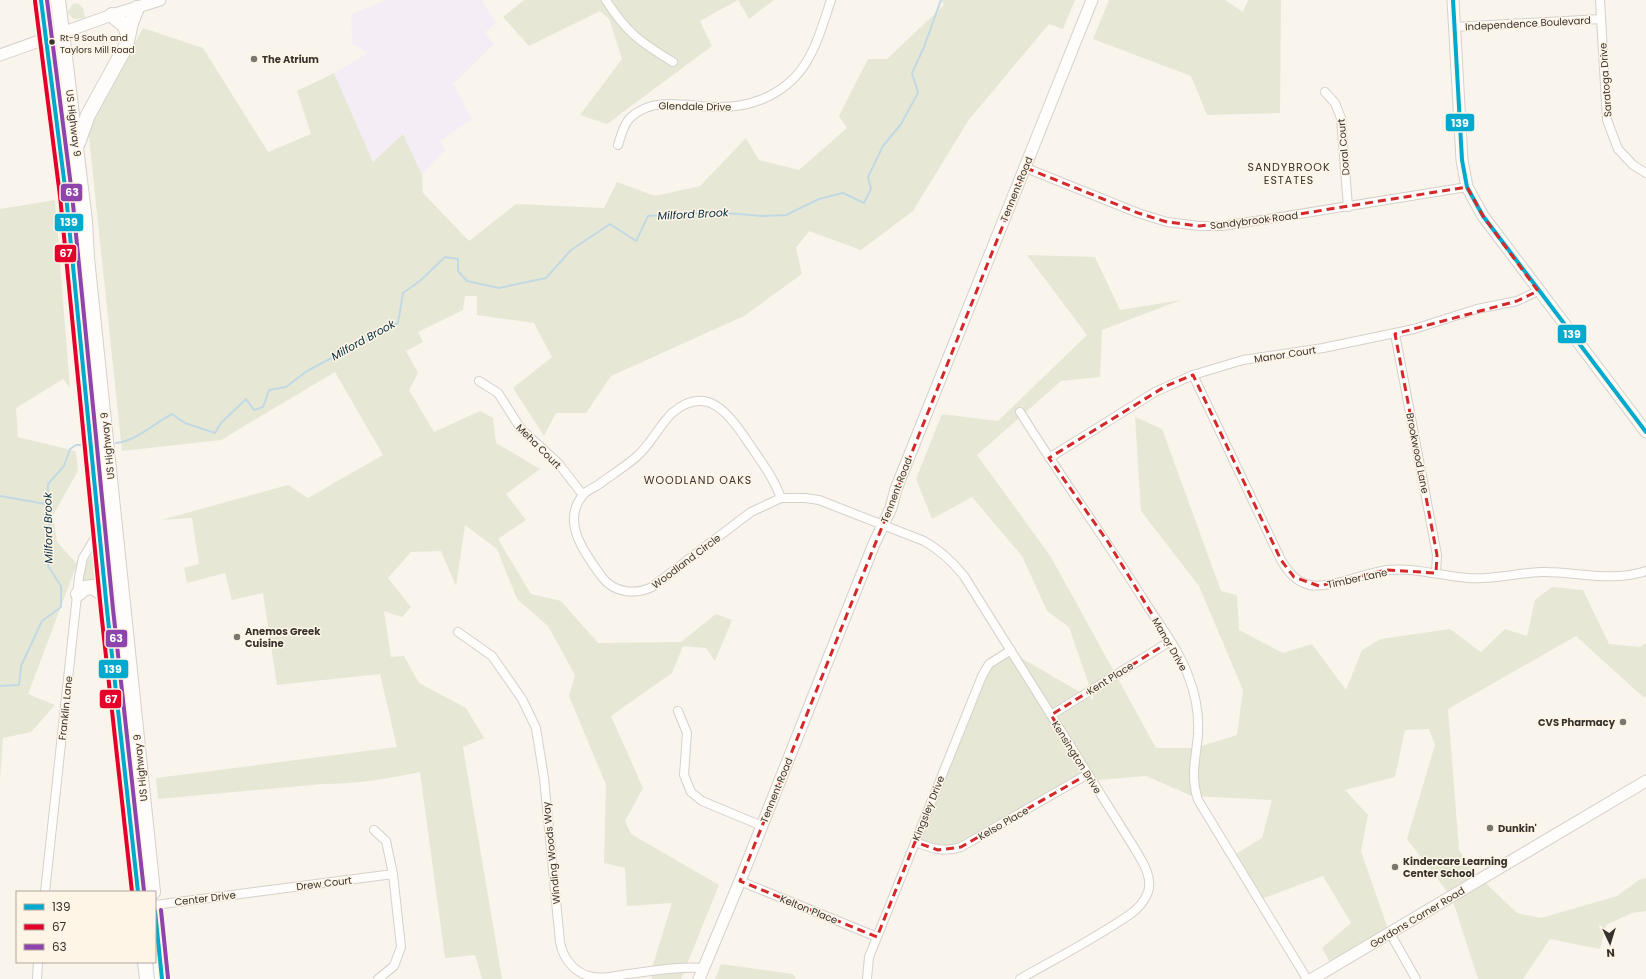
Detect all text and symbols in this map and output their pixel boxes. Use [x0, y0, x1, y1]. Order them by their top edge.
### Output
street label: Independence Boulevard [1465, 13, 1591, 34]
place label: Rt-9 South and Taylors Mill Road [60, 32, 135, 56]
marker: Rt-9 South and Taylors Mill Road [47, 37, 57, 47]
street label: Saratoga Drive [1595, 42, 1616, 118]
place label: The Atrium [262, 52, 319, 67]
marker: The Atrium [249, 54, 259, 64]
street label: US Highway 9 [62, 89, 85, 157]
street label: Glendale Drive [658, 98, 731, 115]
line badge: 139 [1445, 113, 1475, 132]
text: 139 [1451, 115, 1469, 131]
street label: Doral Court [1334, 118, 1353, 176]
street label: Tennent Road [997, 154, 1036, 224]
district label: SANDYBROOK ESTATES [1247, 159, 1331, 188]
line badge: 63 [60, 183, 83, 202]
text: 63 [65, 184, 79, 200]
water label: Milford Brook [657, 204, 730, 224]
street label: Sandybrook Road [1209, 208, 1299, 233]
line badge: 139 [54, 213, 84, 232]
text: 139 [60, 214, 78, 230]
line badge: 67 [54, 244, 77, 263]
text: 67 [60, 245, 73, 261]
water label: Milford Brook [328, 315, 399, 364]
line badge: 139 [1557, 324, 1587, 344]
text: 139 [1563, 326, 1581, 342]
street label: Manor Court [1253, 342, 1317, 367]
street label: Brookwood Lane [1402, 411, 1433, 495]
street label: US Highway 9 [97, 412, 118, 480]
street label: Meha Court [513, 420, 565, 473]
street label: Tennent Road [877, 455, 916, 525]
district label: WOODLAND OAKS [644, 472, 752, 488]
water label: Milford Brook [39, 491, 57, 564]
street label: Woodland Circle [649, 530, 724, 592]
street label: Timber Lane [1326, 565, 1389, 592]
street label: Manor Drive [1148, 615, 1191, 674]
place label: Anemos Greek Cuisine [245, 624, 321, 651]
line badge: 63 [105, 629, 128, 648]
text: 63 [109, 630, 123, 646]
marker: Anemos Greek Cuisine [232, 632, 242, 642]
street label: Kent Place [1084, 658, 1136, 699]
line badge: 139 [98, 659, 129, 679]
text: 139 [104, 661, 122, 677]
street label: Franklin Lane [55, 675, 76, 741]
line badge: 67 [99, 689, 122, 709]
text: 67 [105, 691, 118, 707]
place label: CVS Pharmacy [1538, 715, 1616, 730]
marker: CVS Pharmacy [1618, 717, 1628, 727]
street label: Kensington Drive [1048, 718, 1105, 797]
street label: US Highway 9 [130, 734, 151, 802]
street label: Tennent Road [757, 755, 796, 825]
street label: Kingsley Drive [909, 773, 948, 843]
street label: Winding Woods Way [539, 801, 564, 905]
street label: Kelso Place [975, 803, 1031, 844]
place label: Dunkin' [1498, 821, 1537, 836]
marker: Dunkin' [1485, 823, 1495, 833]
place label: Kindercare Learning Center School [1403, 854, 1508, 881]
marker: Kindercare Learning Center School [1390, 862, 1400, 872]
street label: Drew Court [295, 873, 353, 894]
street label: Gordons Corner Road [1367, 883, 1468, 952]
street label: Center Drive [174, 887, 237, 910]
legend [16, 891, 156, 963]
street label: Kelton Place [778, 891, 840, 928]
text: 139 [52, 898, 70, 915]
text: 67 [52, 918, 67, 935]
north arrow [1590, 923, 1630, 963]
text: 63 [52, 938, 67, 955]
text: N [1606, 945, 1615, 961]

